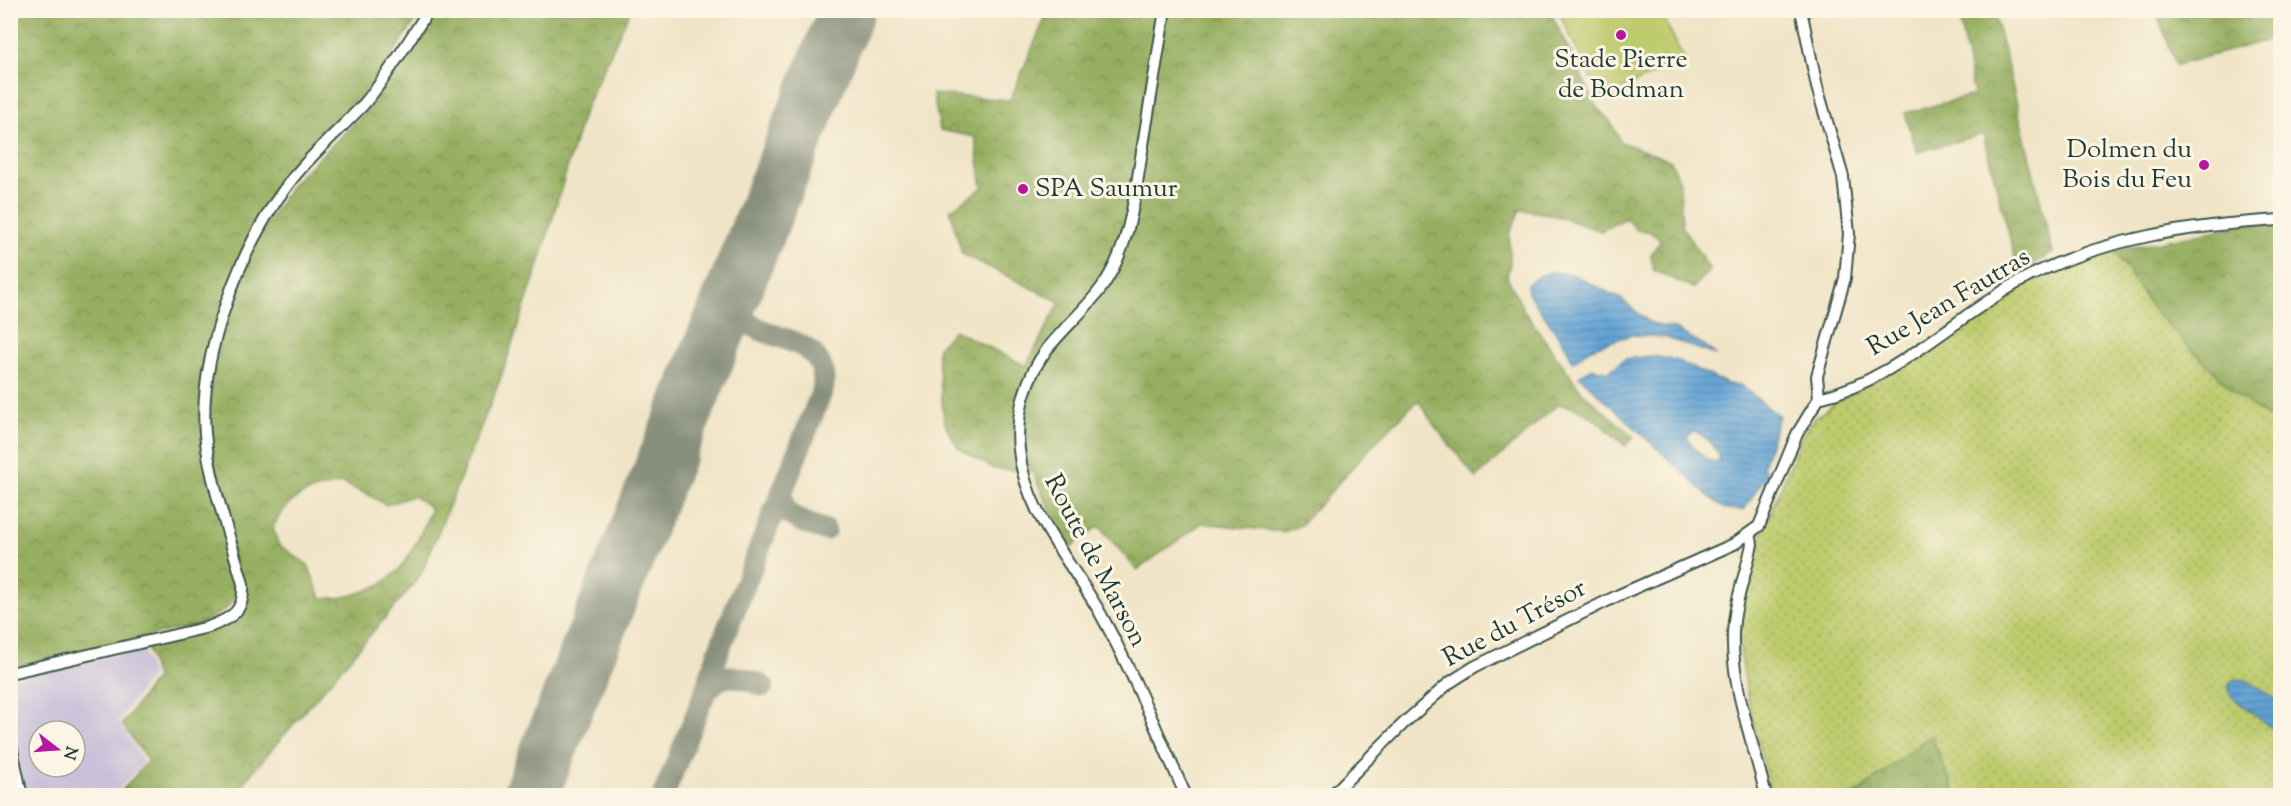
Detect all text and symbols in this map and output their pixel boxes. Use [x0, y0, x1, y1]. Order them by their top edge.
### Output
marker: Stade Pierre de Bodman [1614, 28, 1628, 42]
place label: Stade Pierre de Bodman [1554, 42, 1688, 109]
place label: Dolmen du Bois du Feu [2062, 132, 2192, 199]
marker: Dolmen du Bois du Feu [2197, 158, 2211, 172]
place label: SPA Saumur [1035, 171, 1178, 208]
marker: SPA Saumur [1016, 182, 1030, 196]
street label: Rue Jean Fautras [1860, 240, 2038, 366]
street label: Route de Marson [1034, 468, 1156, 654]
street label: Rue du Trésor [1437, 571, 1593, 677]
north arrow [27, 719, 87, 779]
text: N [56, 743, 82, 762]

